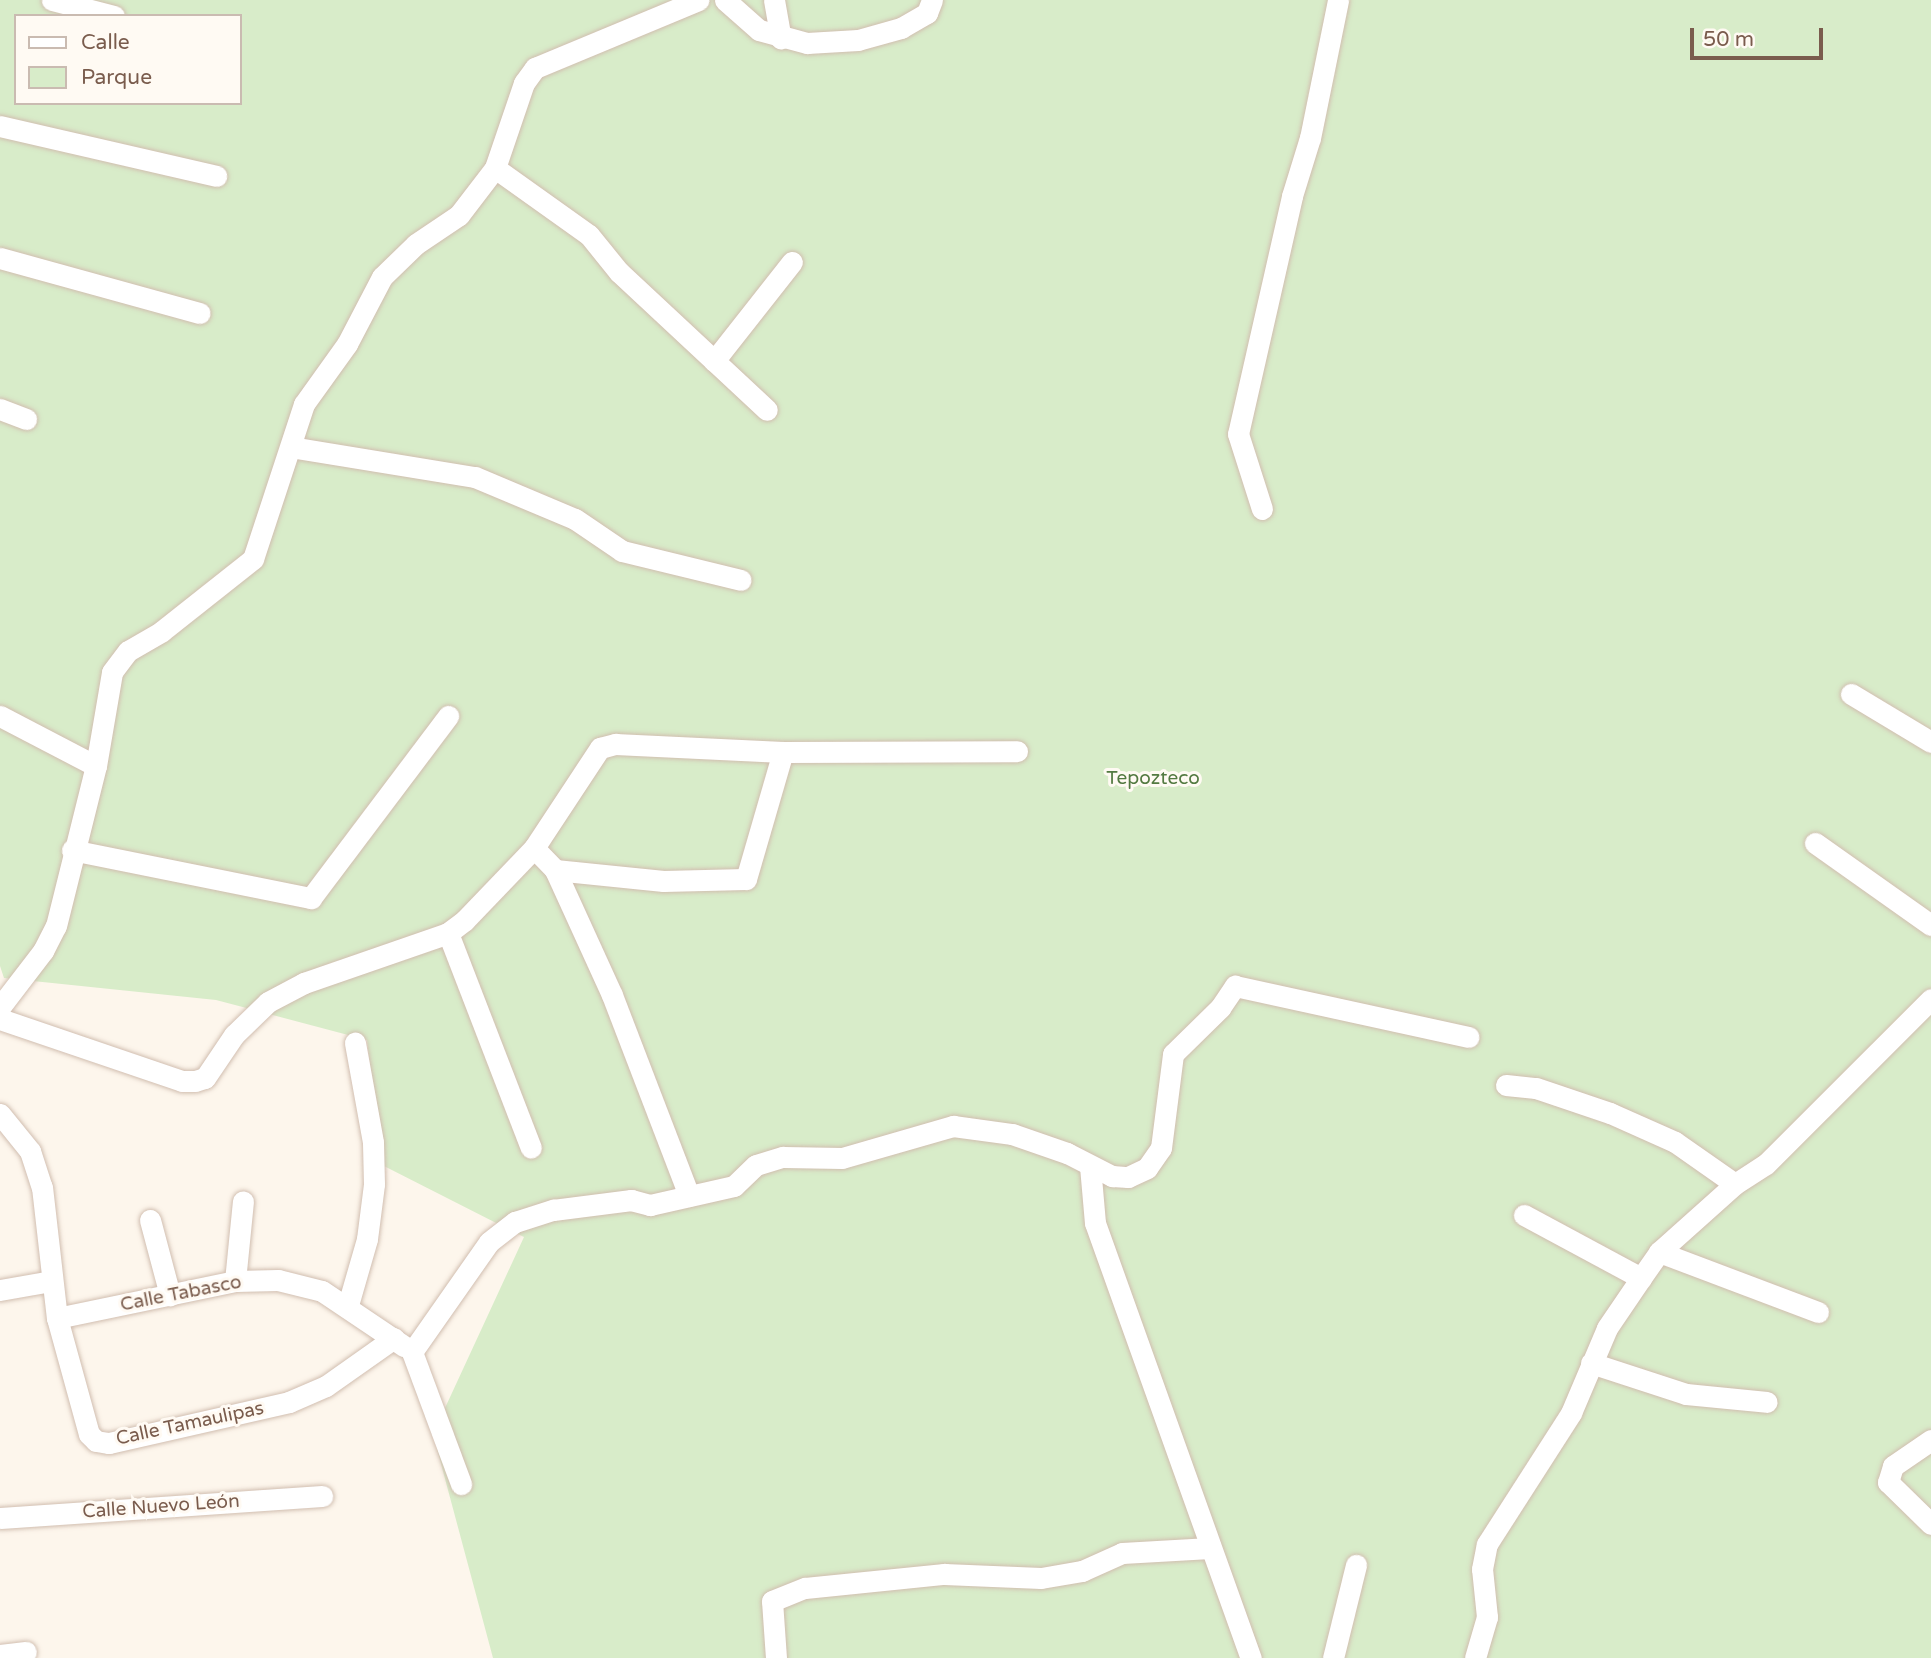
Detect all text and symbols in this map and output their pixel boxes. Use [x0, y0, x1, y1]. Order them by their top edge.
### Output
legend [14, 14, 242, 105]
scale bar [1693, 14, 1826, 58]
text: 50 m [1703, 27, 1754, 52]
text: Calle [81, 30, 130, 55]
text: Parque [81, 65, 152, 90]
park label: Tepozteco [1106, 768, 1200, 790]
street label: Calle Tabasco [118, 1271, 244, 1317]
street label: Calle Tamaulipas [114, 1397, 266, 1451]
street label: Calle Nuevo León [82, 1490, 240, 1524]

